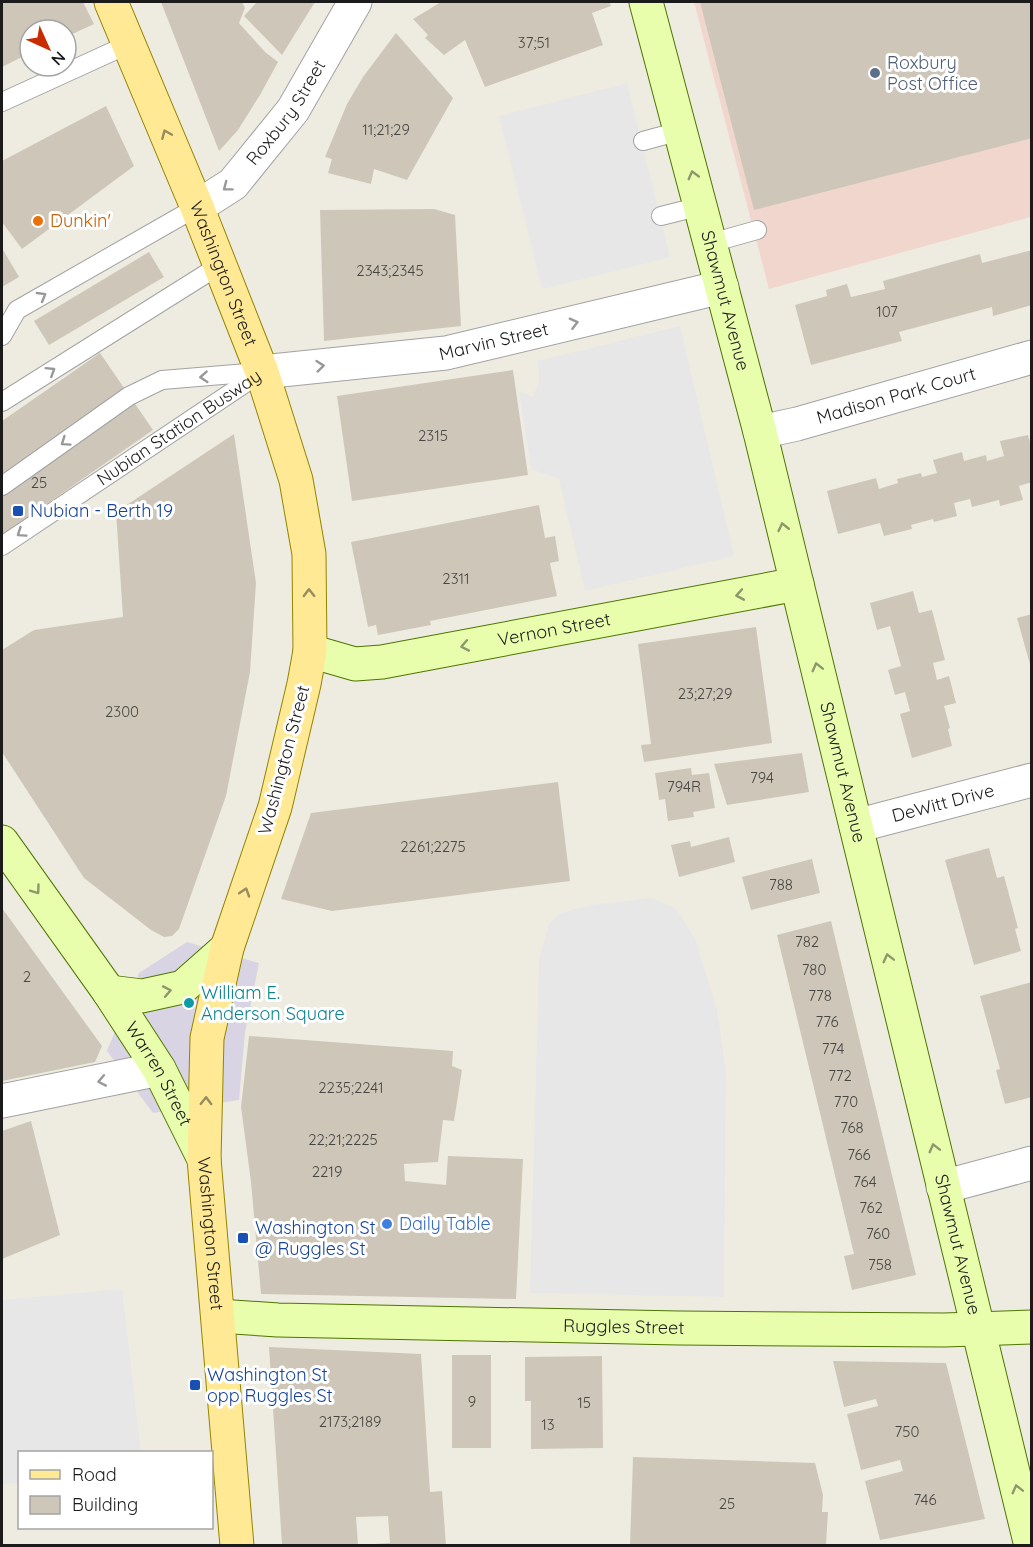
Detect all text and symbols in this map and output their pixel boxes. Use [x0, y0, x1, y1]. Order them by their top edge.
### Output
north arrow [18, 18, 78, 78]
house number: 37;51 [518, 33, 550, 52]
text: N [47, 47, 70, 70]
place label: Roxbury Post Office [887, 51, 978, 95]
street label: Roxbury Street [241, 56, 330, 170]
marker: Roxbury Post Office [868, 66, 882, 80]
house number: 11;21;29 [362, 120, 410, 139]
one-way arrow [161, 129, 173, 140]
one-way arrow [687, 170, 700, 180]
one-way arrow [223, 179, 234, 190]
street label: Washington Street [185, 198, 263, 349]
place label: Dunkin' [50, 209, 111, 232]
marker: Dunkin' [31, 214, 45, 228]
street label: Shawmut Avenue [696, 228, 755, 373]
house number: 2343;2345 [356, 261, 424, 280]
one-way arrow [36, 292, 46, 303]
house number: 107 [876, 302, 898, 321]
street label: Marvin Street [437, 317, 551, 365]
one-way arrow [569, 317, 579, 330]
one-way arrow [315, 360, 325, 373]
street label: Madison Park Court [814, 362, 978, 429]
street label: Nubian Station Busway [92, 364, 265, 490]
one-way arrow [45, 366, 55, 378]
one-way arrow [199, 370, 208, 383]
house number: 2315 [418, 426, 448, 445]
one-way arrow [60, 435, 71, 446]
house number: 25 [31, 473, 47, 492]
place label: Nubian - Berth 19 [30, 499, 173, 522]
marker: Nubian - Berth 19 [11, 504, 25, 518]
one-way arrow [778, 522, 791, 532]
one-way arrow [17, 526, 28, 537]
house number: 2311 [442, 569, 470, 588]
one-way arrow [303, 588, 316, 597]
one-way arrow [735, 588, 745, 601]
street label: Vernon Street [496, 607, 612, 651]
one-way arrow [460, 639, 470, 652]
one-way arrow [811, 662, 824, 672]
street label: Washington Street [253, 683, 315, 837]
house number: 23;27;29 [678, 684, 732, 703]
street label: Shawmut Avenue [815, 699, 871, 845]
house number: 2300 [105, 702, 139, 721]
house number: 794 [750, 768, 774, 787]
house number: 794R [667, 777, 701, 796]
street label: DeWitt Drive [889, 778, 997, 827]
house number: 2261;2275 [400, 837, 466, 856]
house number: 788 [769, 875, 793, 894]
one-way arrow [28, 883, 39, 894]
one-way arrow [237, 887, 250, 898]
house number: 782 [795, 932, 819, 951]
one-way arrow [882, 954, 895, 964]
house number: 780 [802, 960, 826, 979]
house number: 2 [23, 967, 31, 986]
place label: William E. Anderson Square [201, 981, 345, 1025]
one-way arrow [162, 985, 172, 998]
house number: 778 [808, 986, 832, 1005]
marker: William E. Anderson Square [182, 996, 196, 1010]
house number: 776 [815, 1012, 839, 1031]
street label: Warren Street [120, 1017, 198, 1129]
house number: 774 [822, 1039, 844, 1058]
house number: 772 [828, 1066, 852, 1085]
one-way arrow [97, 1074, 107, 1087]
house number: 2235;2241 [318, 1078, 384, 1097]
house number: 770 [834, 1092, 858, 1111]
one-way arrow [199, 1096, 212, 1105]
house number: 768 [840, 1118, 864, 1137]
house number: 22;21;2225 [308, 1130, 378, 1149]
one-way arrow [928, 1143, 941, 1153]
house number: 766 [847, 1145, 871, 1164]
street label: Washington Street [193, 1156, 229, 1311]
house number: 2219 [312, 1162, 342, 1181]
house number: 764 [853, 1172, 877, 1191]
street label: Shawmut Avenue [930, 1172, 986, 1317]
house number: 762 [859, 1198, 883, 1217]
place label: Daily Table [399, 1212, 491, 1235]
place label: Washington St @ Ruggles St [255, 1216, 376, 1260]
marker: Daily Table [380, 1217, 394, 1231]
house number: 760 [866, 1224, 890, 1243]
marker: Washington St @ Ruggles St [236, 1231, 250, 1245]
house number: 758 [868, 1255, 892, 1274]
street label: Ruggles Street [563, 1314, 684, 1339]
place label: Washington St opp Ruggles St [207, 1363, 333, 1407]
marker: Washington St opp Ruggles St [188, 1378, 202, 1392]
house number: 9 [468, 1392, 476, 1411]
house number: 15 [577, 1393, 591, 1412]
house number: 2173;2189 [319, 1412, 381, 1431]
house number: 13 [541, 1415, 555, 1434]
house number: 750 [895, 1422, 919, 1441]
legend [18, 1451, 213, 1529]
text: Road [72, 1463, 117, 1486]
one-way arrow [1012, 1484, 1025, 1494]
house number: 746 [913, 1490, 937, 1509]
text: Building [72, 1493, 138, 1516]
house number: 25 [719, 1494, 735, 1513]

